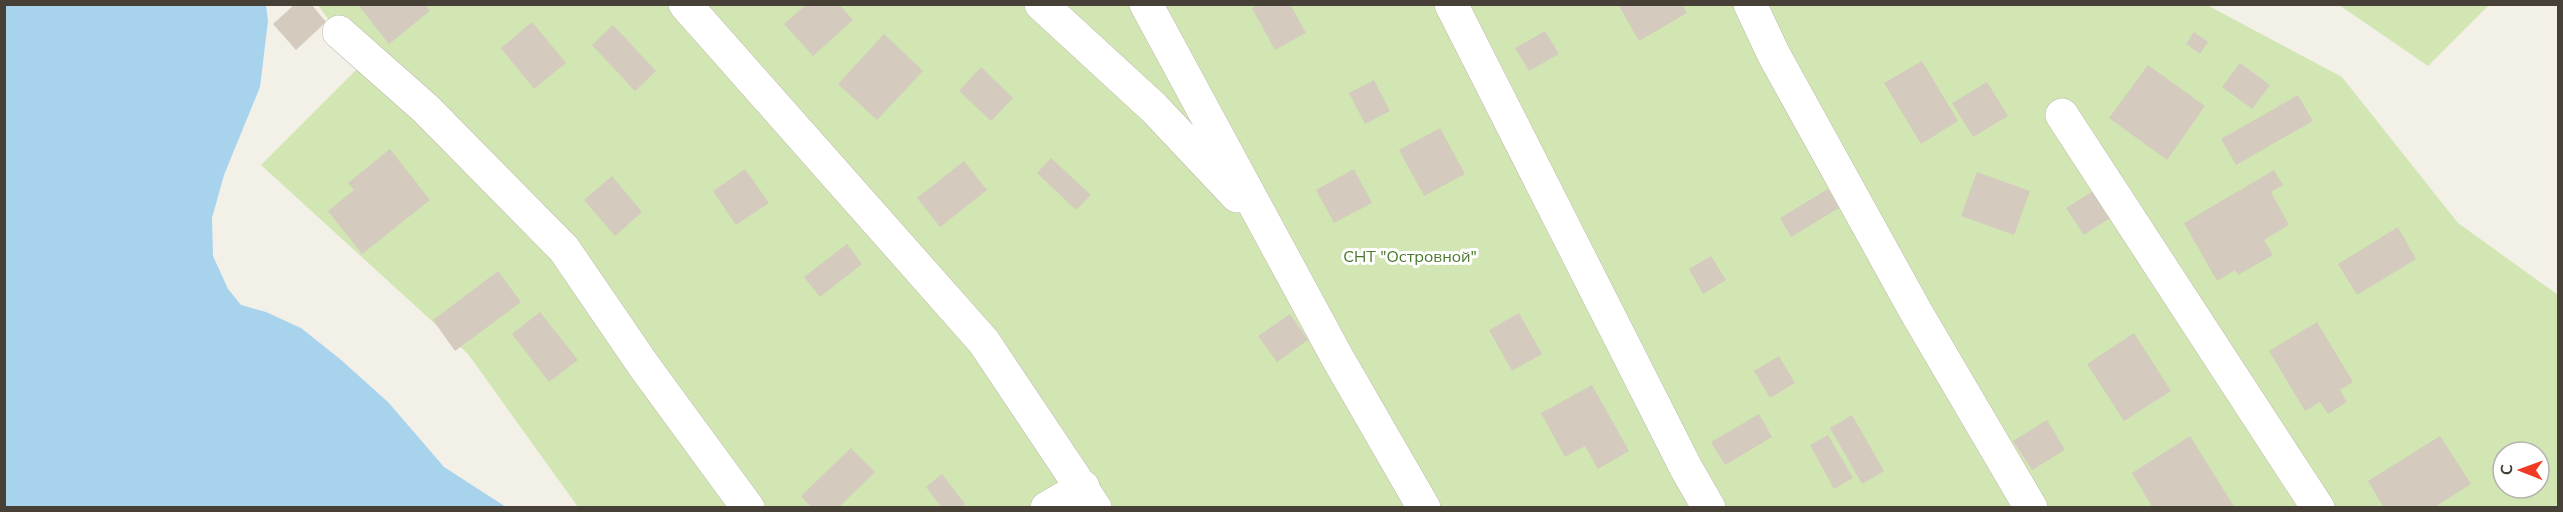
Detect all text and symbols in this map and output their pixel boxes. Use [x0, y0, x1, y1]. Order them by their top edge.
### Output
park label: СНТ "Островной" [1343, 246, 1477, 266]
north arrow [2491, 440, 2551, 500]
text: С [2496, 464, 2516, 475]

